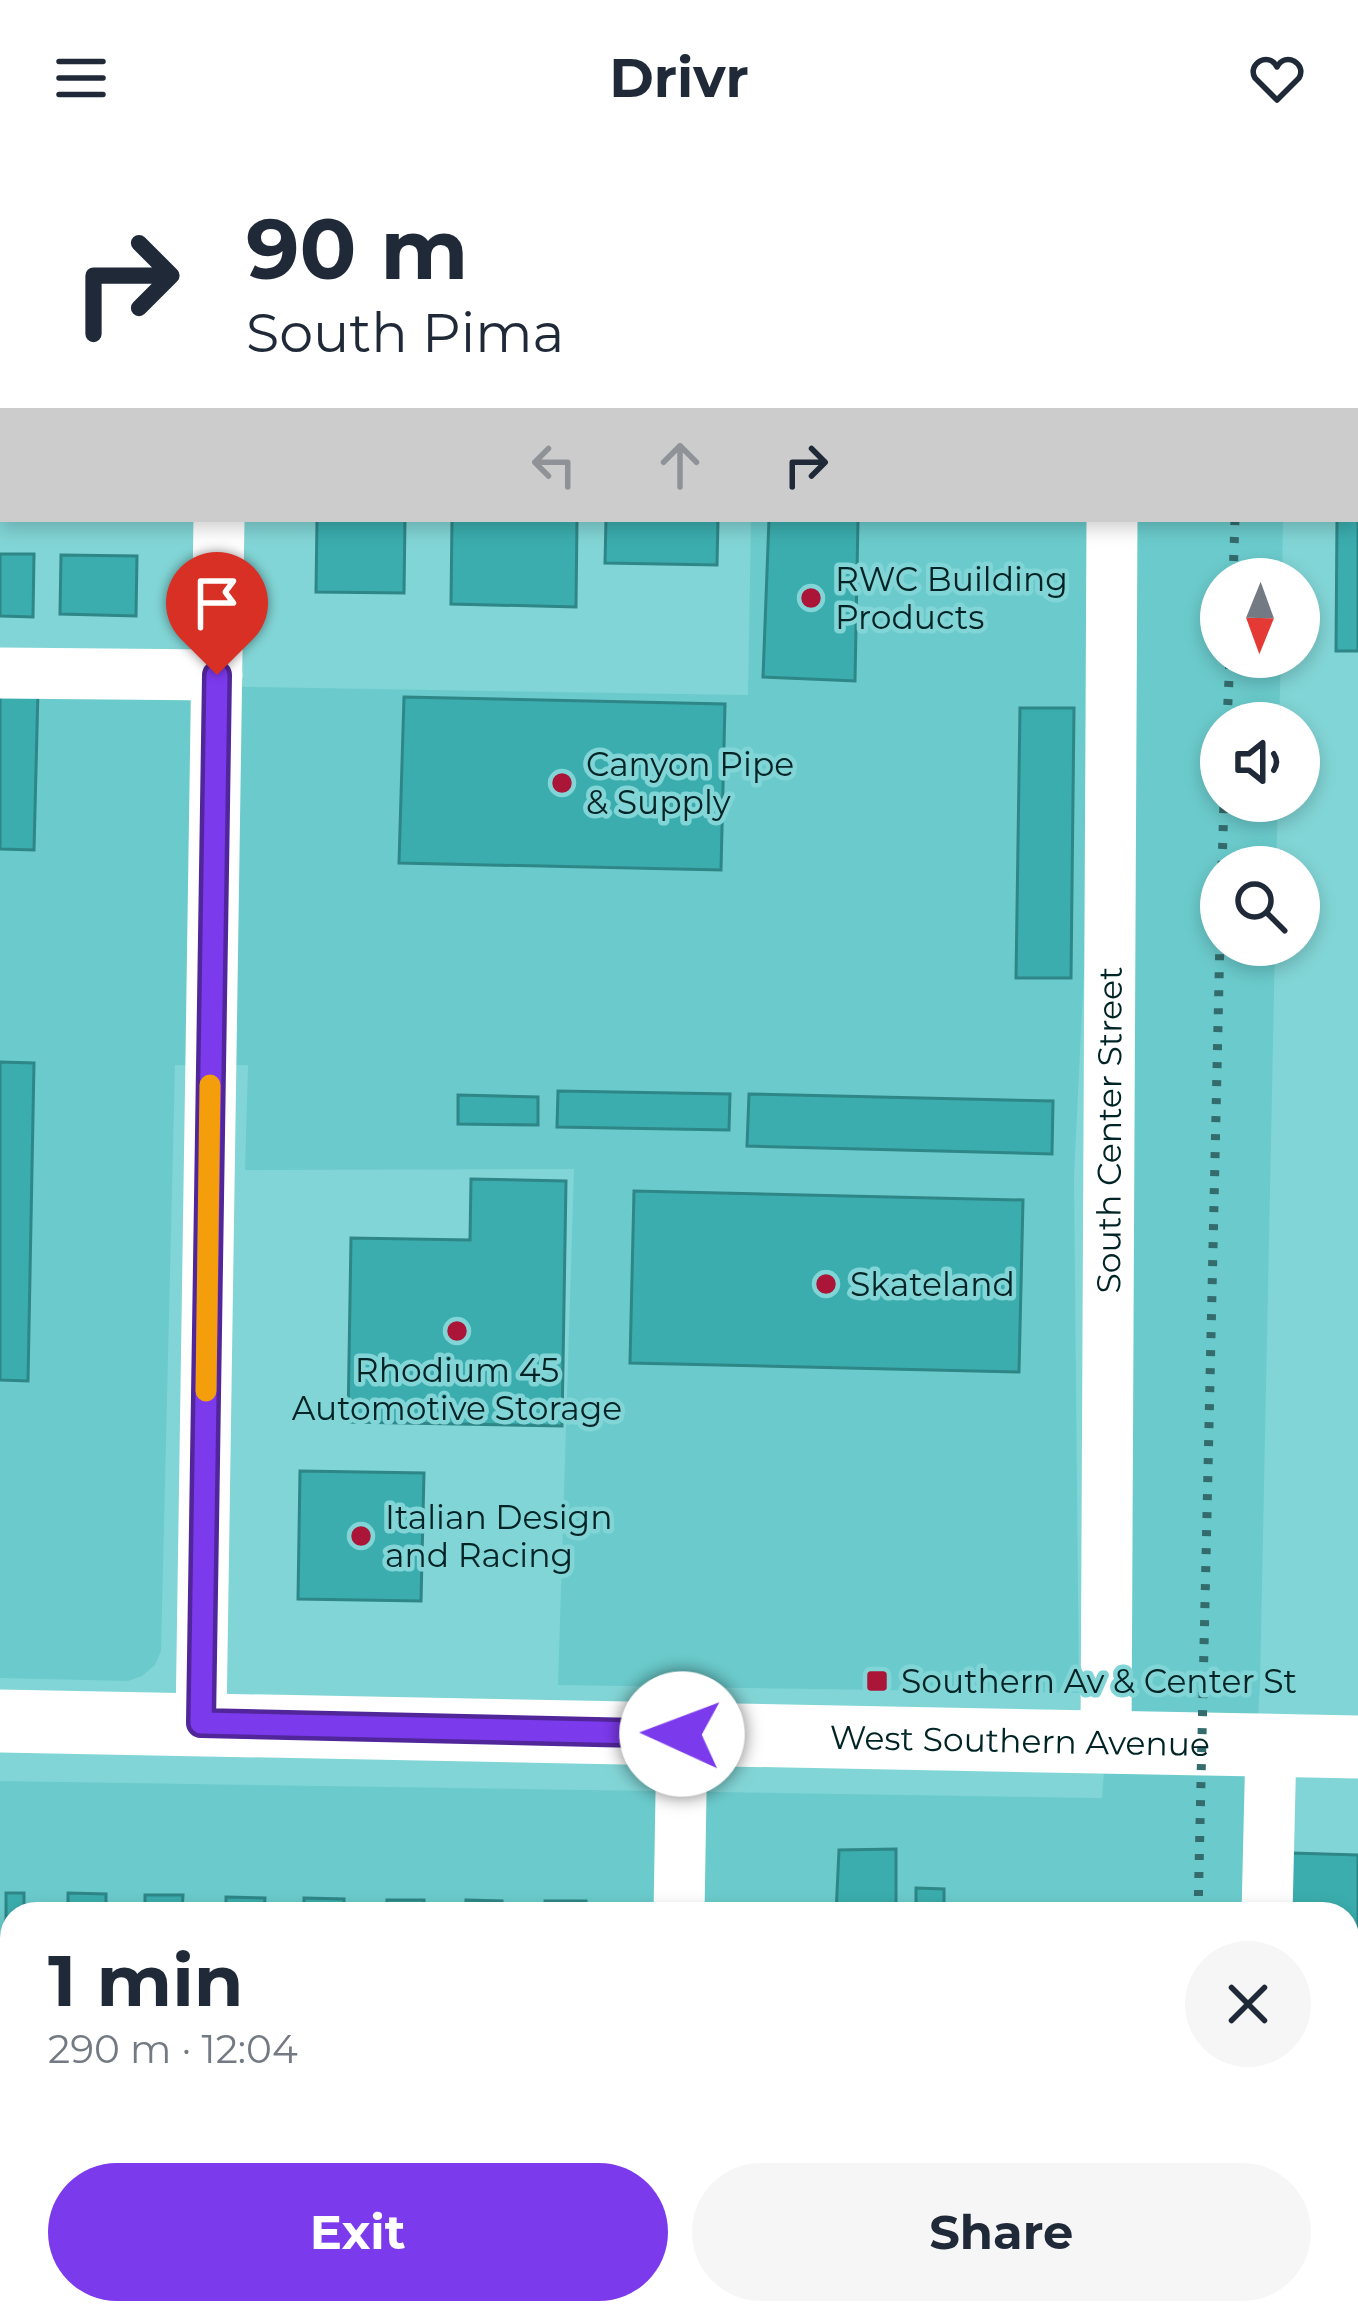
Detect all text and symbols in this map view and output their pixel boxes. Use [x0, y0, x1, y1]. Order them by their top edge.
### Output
icon: menu [48, 45, 114, 111]
text: Drivr [609, 45, 749, 111]
icon: heart [1244, 45, 1310, 111]
text: 90 m [246, 198, 468, 300]
icon: right [48, 204, 204, 360]
text: South Pima [246, 300, 564, 366]
icon: left [521, 432, 587, 498]
icon: ahead [647, 432, 713, 498]
icon: right [773, 432, 839, 498]
pin [166, 552, 268, 675]
north arrow [1200, 558, 1320, 678]
map controls [1200, 558, 1320, 966]
place label: RWC Building Products [835, 559, 1068, 637]
icon: arrive [184, 570, 250, 636]
marker: RWC Building Products [798, 585, 824, 611]
button: sound [1200, 702, 1320, 822]
place label: Canyon Pipe & Supply [586, 744, 794, 822]
marker: Canyon Pipe & Supply [549, 770, 575, 796]
button: search [1200, 846, 1320, 966]
street label: South Center Street [1088, 966, 1130, 1294]
place label: Skateland [850, 1264, 1015, 1304]
marker: Skateland [813, 1271, 839, 1297]
marker: Rhodium 45 Automotive Storage [444, 1318, 470, 1344]
place label: Rhodium 45 Automotive Storage [292, 1350, 622, 1428]
place label: Italian Design and Racing [385, 1497, 612, 1575]
marker: Italian Design and Racing [348, 1523, 374, 1549]
place label: Southern Av & Center St [901, 1661, 1297, 1701]
marker: Southern Av & Center St [864, 1668, 890, 1694]
position arrow [619, 1671, 745, 1797]
street label: West Southern Avenue [829, 1717, 1210, 1764]
text: 1 min [48, 1936, 244, 2024]
button: close [1185, 1941, 1311, 2067]
text: 290 m · 12:04 [48, 2025, 298, 2073]
button: Exit [48, 2163, 668, 2301]
button: Share [692, 2163, 1311, 2301]

